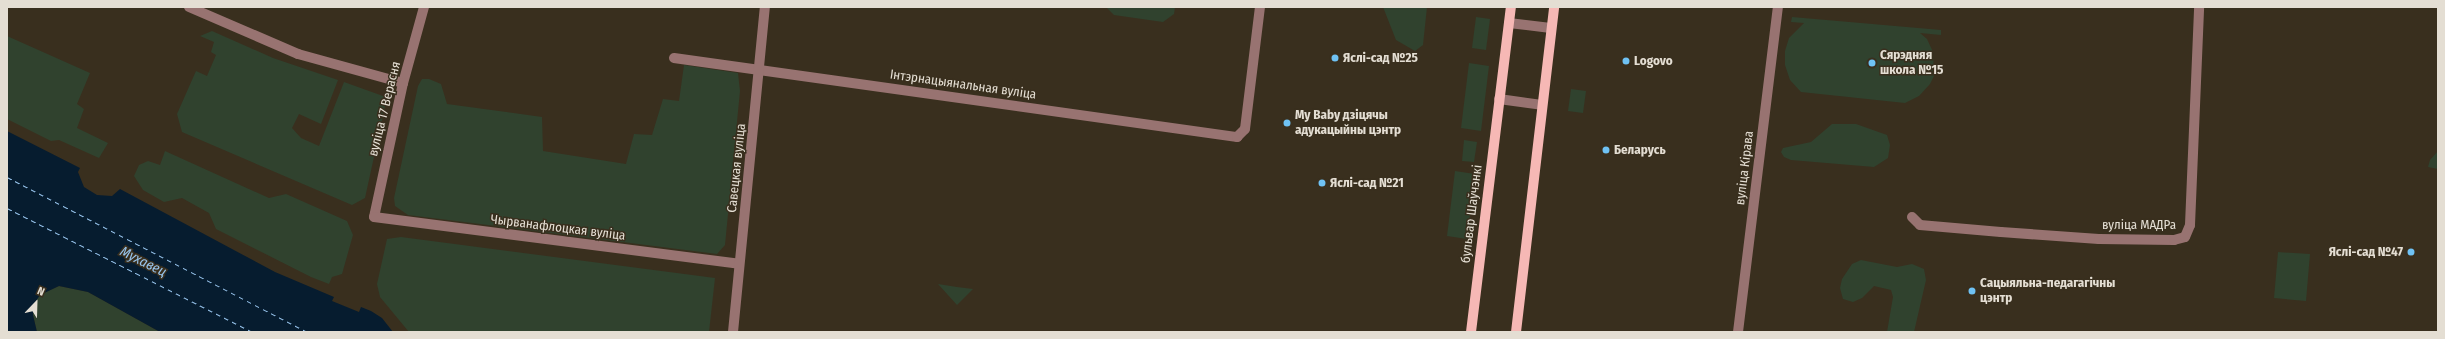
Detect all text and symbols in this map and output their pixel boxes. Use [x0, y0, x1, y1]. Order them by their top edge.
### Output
place label: Сярэдняя школа №15 [1880, 48, 1943, 79]
place label: Яслі-сад №25 [1343, 50, 1418, 66]
marker: Яслі-сад №25 [1330, 53, 1340, 63]
place label: Logovo [1634, 53, 1673, 69]
marker: Logovo [1621, 56, 1631, 66]
marker: Сярэдняя школа №15 [1867, 58, 1877, 68]
street label: вуліца 17 Верасня [366, 60, 404, 158]
street label: Інтэрнацыянальная вуліца [889, 67, 1037, 103]
place label: My Baby дзіцячы адукацыйны цэнтр [1295, 108, 1401, 139]
marker: My Baby дзіцячы адукацыйны цэнтр [1282, 118, 1292, 128]
street label: Савецкая вуліца [725, 123, 749, 213]
street label: вуліца Кірава [1733, 130, 1757, 206]
place label: Беларусь [1614, 142, 1666, 158]
marker: Беларусь [1601, 145, 1611, 155]
street label: бульвар Шаўчэнкі [1458, 164, 1486, 264]
place label: Яслі-сад №21 [1330, 175, 1404, 191]
marker: Яслі-сад №21 [1317, 178, 1327, 188]
street label: Чырванафлоцкая вуліца [490, 212, 626, 244]
street label: вуліца МАДРа [2102, 217, 2176, 233]
water label: Мухавец [117, 243, 169, 281]
place label: Яслі-сад №47 [2329, 244, 2403, 260]
marker: Яслі-сад №47 [2406, 247, 2416, 257]
place label: Сацыяльна-педагагічны цэнтр [1980, 276, 2115, 307]
north arrow [16, 283, 56, 323]
text: N [35, 284, 46, 299]
marker: Сацыяльна-педагагічны цэнтр [1967, 286, 1977, 296]

